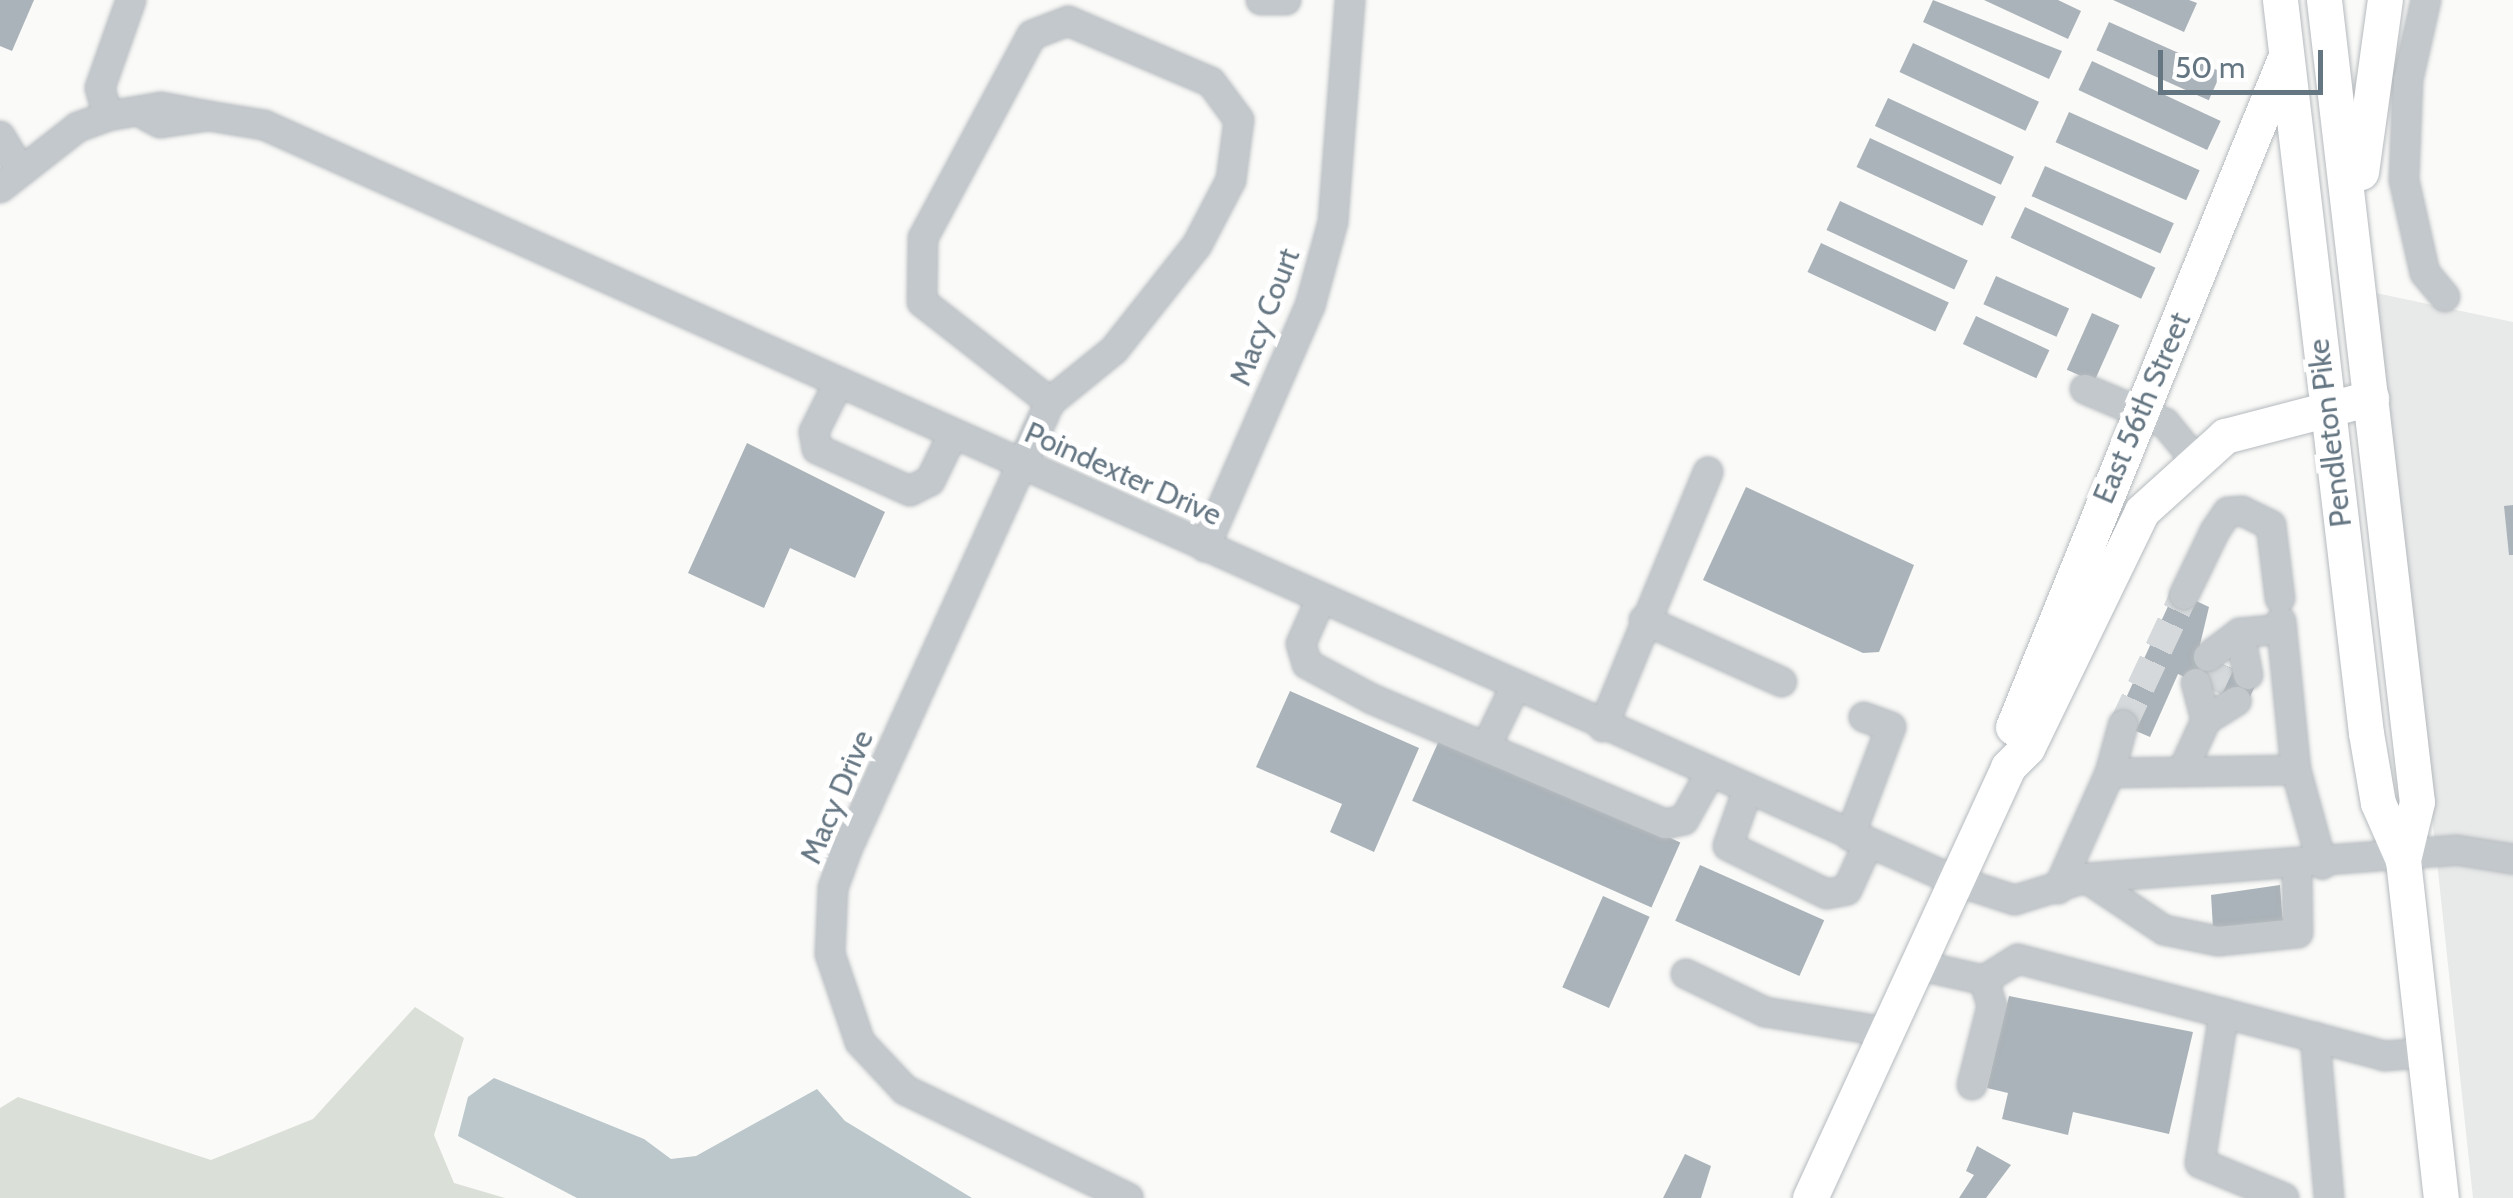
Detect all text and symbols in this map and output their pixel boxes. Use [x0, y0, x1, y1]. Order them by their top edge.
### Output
scale bar [2163, 30, 2328, 92]
text: 50 m [2175, 49, 2245, 86]
street label: Macy Court [1222, 243, 1308, 391]
street label: East 56th Street [2086, 307, 2198, 509]
street label: Pendleton Pike [2301, 337, 2359, 529]
street label: Poindexter Drive [1019, 415, 1227, 533]
street label: Macy Drive [793, 725, 881, 869]

